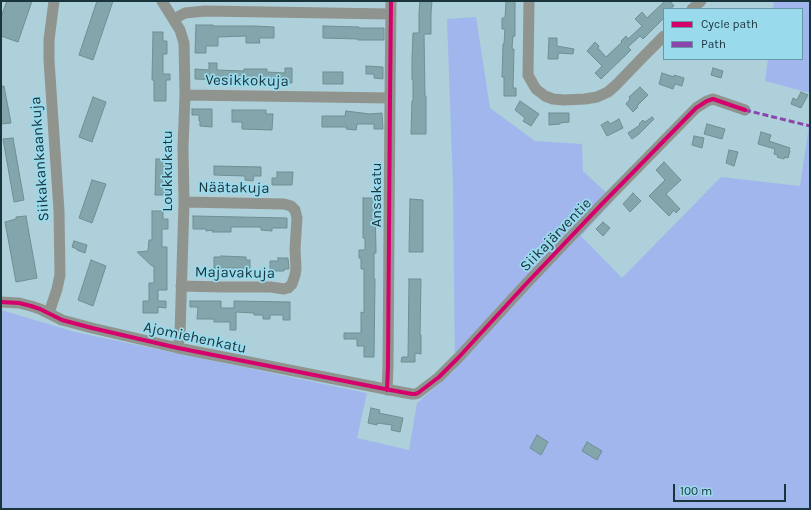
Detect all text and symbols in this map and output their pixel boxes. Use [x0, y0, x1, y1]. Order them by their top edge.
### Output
legend [663, 8, 803, 60]
text: Cycle path [701, 17, 758, 31]
text: Path [701, 37, 726, 51]
street label: Vesikkokuja [205, 71, 289, 91]
street label: Siikakankaankuja [27, 96, 53, 222]
street label: Loukkukatu [159, 130, 177, 212]
street label: Ansakatu [368, 162, 386, 228]
street label: Näätakuja [198, 178, 270, 198]
street label: Siikajärventie [516, 195, 596, 275]
street label: Majavakuja [195, 263, 275, 283]
street label: Ajomiehenkatu [142, 318, 248, 358]
scale bar [675, 476, 788, 502]
text: 100 m [680, 484, 712, 498]

